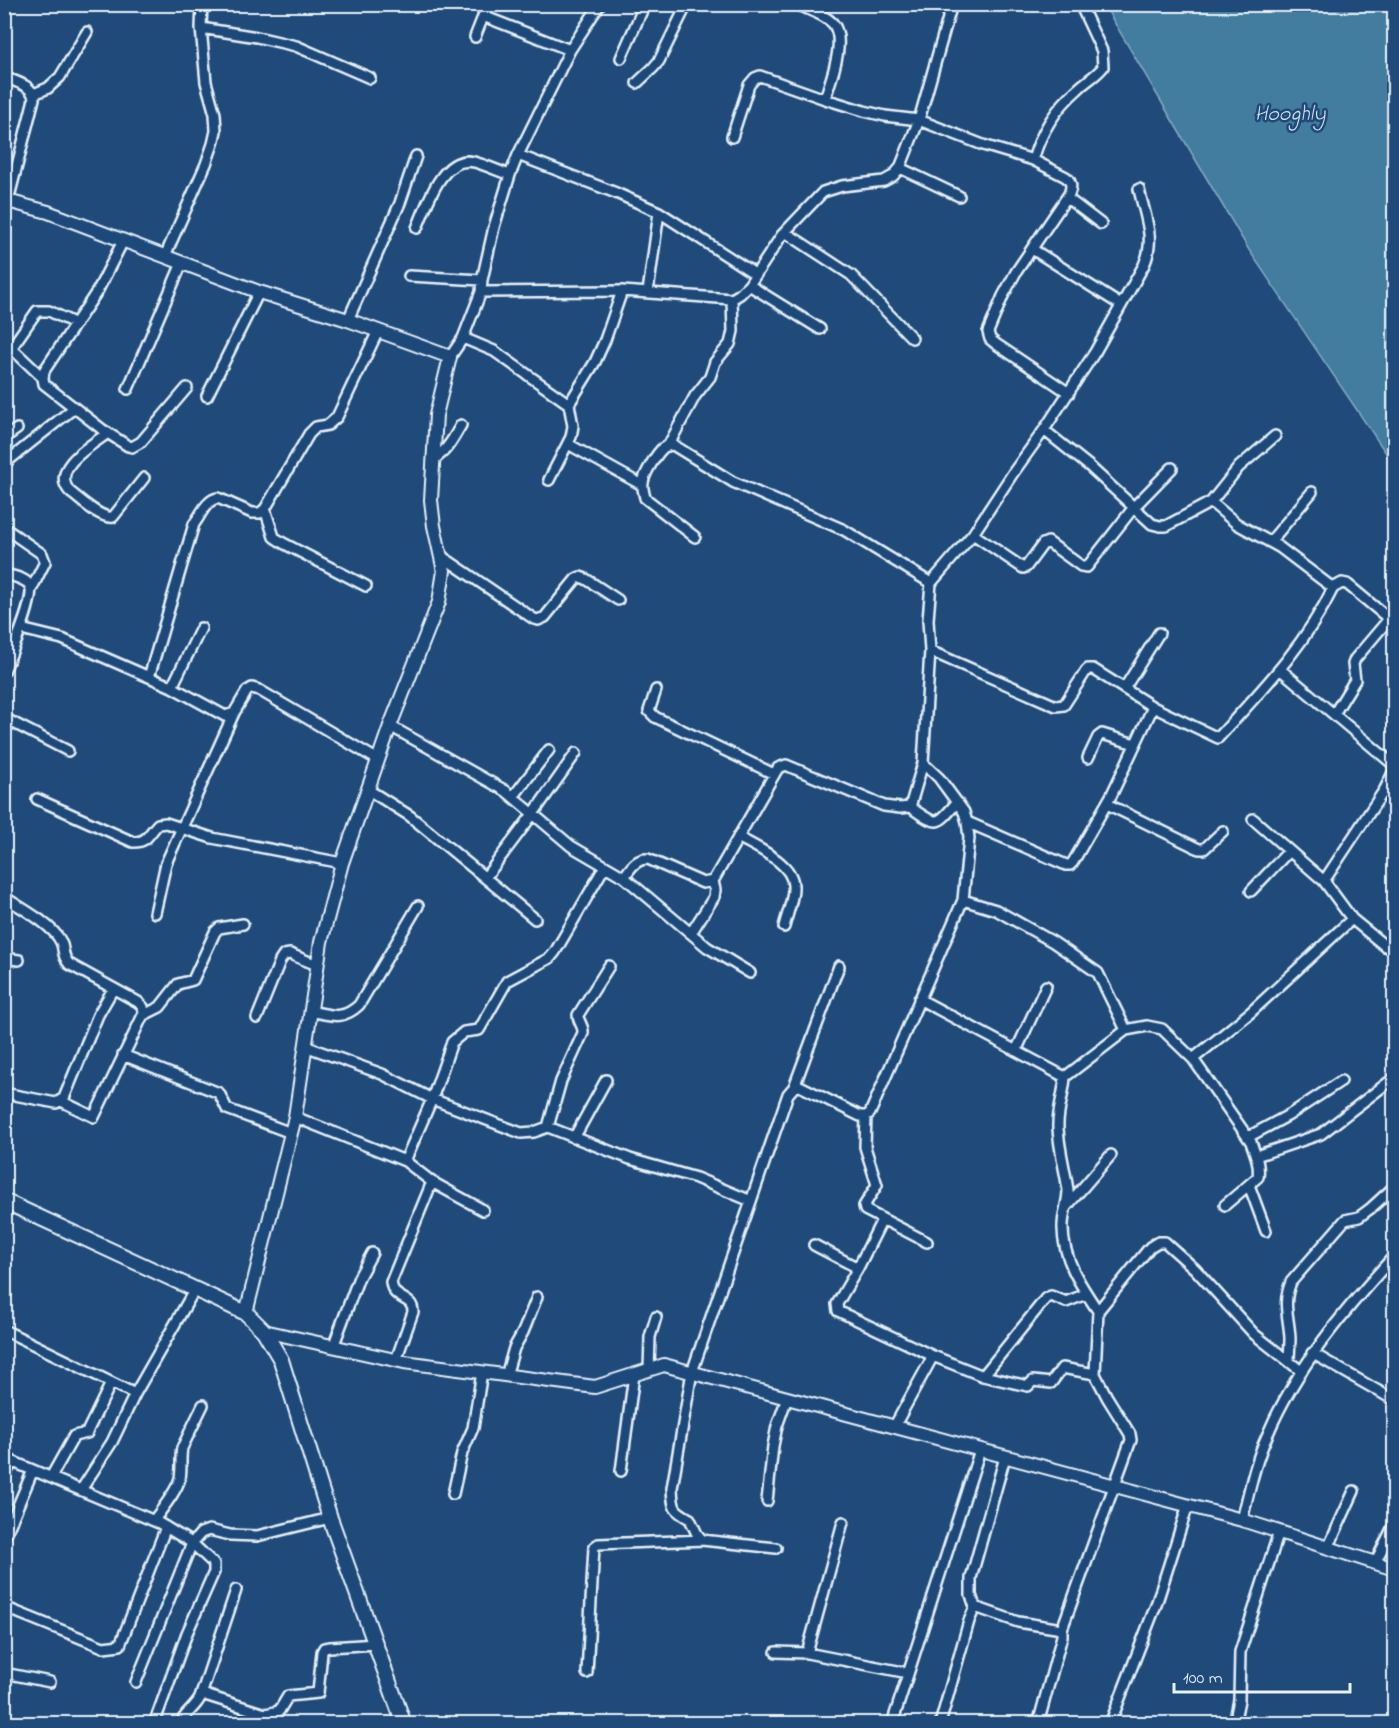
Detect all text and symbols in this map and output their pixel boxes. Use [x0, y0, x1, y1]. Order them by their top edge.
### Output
water label: Hooghly [1254, 99, 1326, 131]
scale bar [1174, 1656, 1350, 1694]
text: 100 m [1183, 1666, 1223, 1692]

